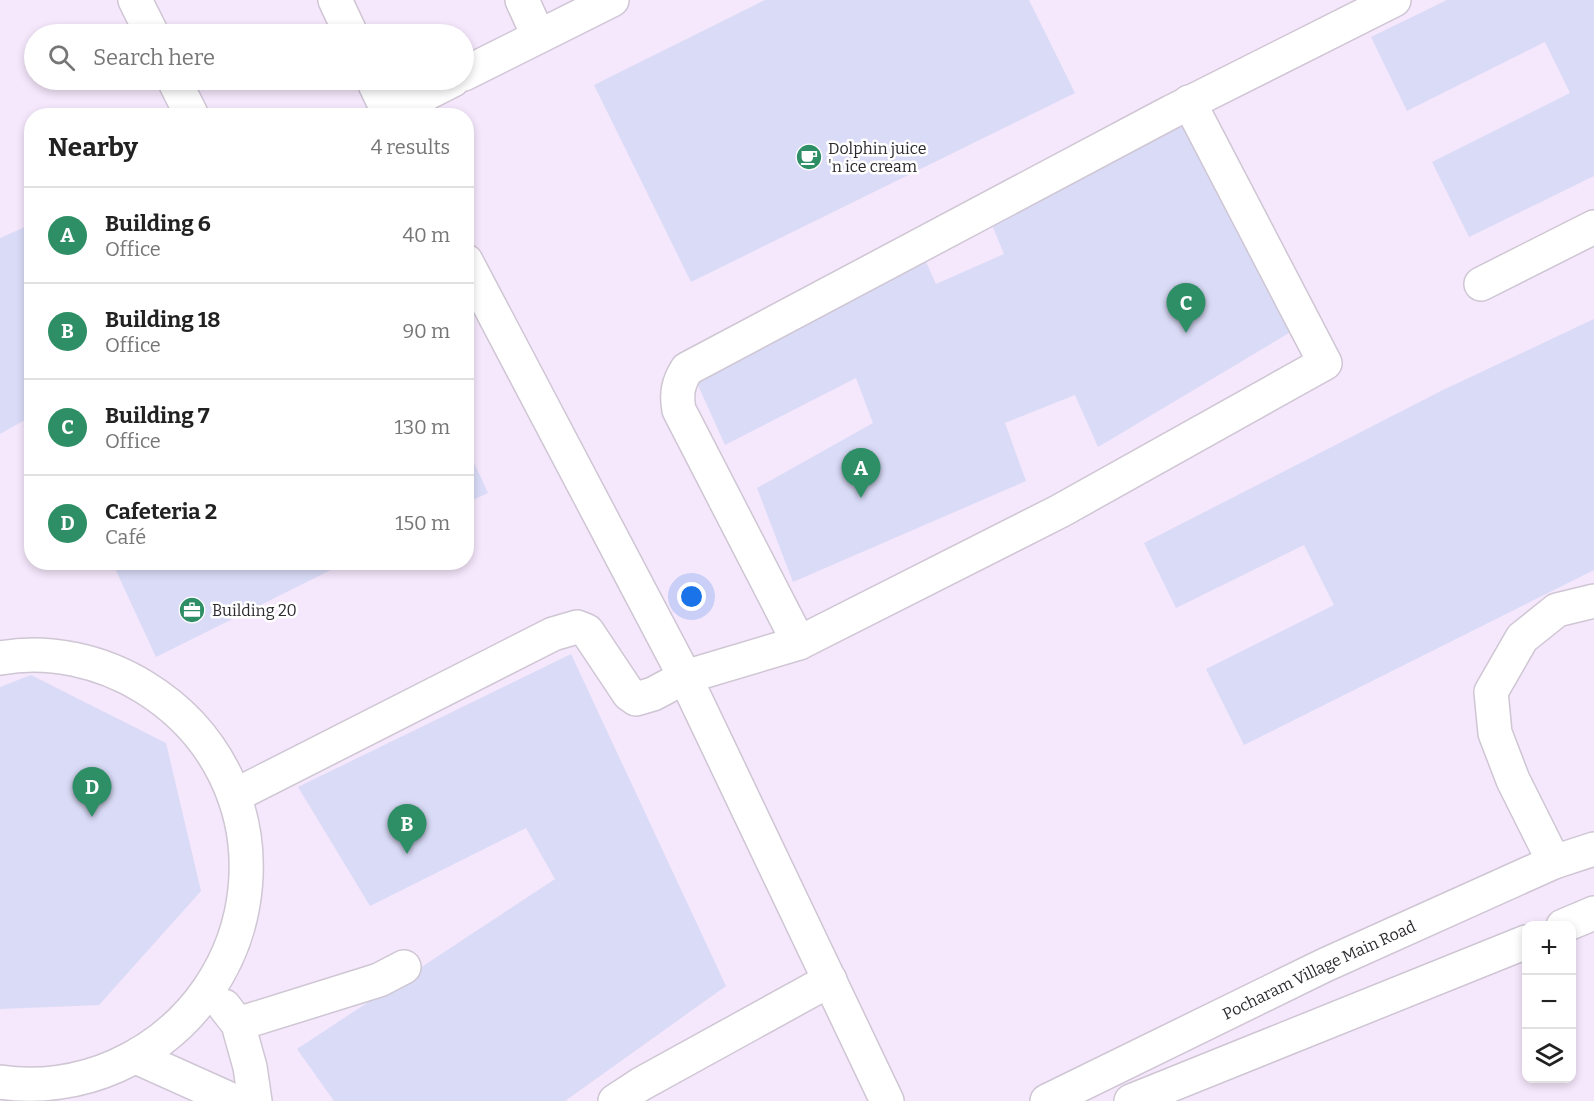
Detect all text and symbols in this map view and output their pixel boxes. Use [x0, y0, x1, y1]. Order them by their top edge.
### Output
search box [24, 24, 474, 90]
icon: search [45, 41, 78, 74]
text: Search here [93, 44, 215, 71]
text: Nearby [48, 132, 138, 163]
text: 4 results [371, 135, 450, 159]
place label: Dolphin juice 'n ice cream [828, 139, 926, 176]
cafe icon: Dolphin juice 'n ice cream [794, 142, 824, 172]
text: Building 6 [105, 210, 211, 237]
text: A [60, 223, 75, 247]
text: 40 m [402, 223, 450, 247]
text: Office [105, 237, 161, 261]
pin: C [1166, 284, 1206, 333]
text: Building 18 [105, 306, 221, 333]
text: B [61, 319, 74, 343]
text: 90 m [402, 319, 450, 343]
text: Office [105, 333, 161, 357]
text: Building 7 [105, 402, 210, 429]
text: C [61, 415, 74, 439]
text: 130 m [395, 415, 450, 439]
text: Office [105, 429, 161, 453]
pin: A [842, 448, 880, 498]
text: Cafeteria 2 [105, 498, 217, 525]
text: D [60, 511, 75, 535]
text: 150 m [395, 511, 450, 535]
text: Café [105, 525, 146, 549]
your location [677, 582, 706, 611]
office icon: Building 20 [177, 595, 207, 625]
place label: Building 20 [212, 601, 297, 620]
pin: D [72, 768, 112, 817]
pin: B [388, 804, 426, 854]
street label: Pocharam Village Main Road [1219, 916, 1419, 1023]
map controls [1522, 921, 1576, 1083]
button: + [1522, 921, 1576, 975]
button: − [1522, 975, 1576, 1029]
button: layers [1522, 1029, 1576, 1083]

